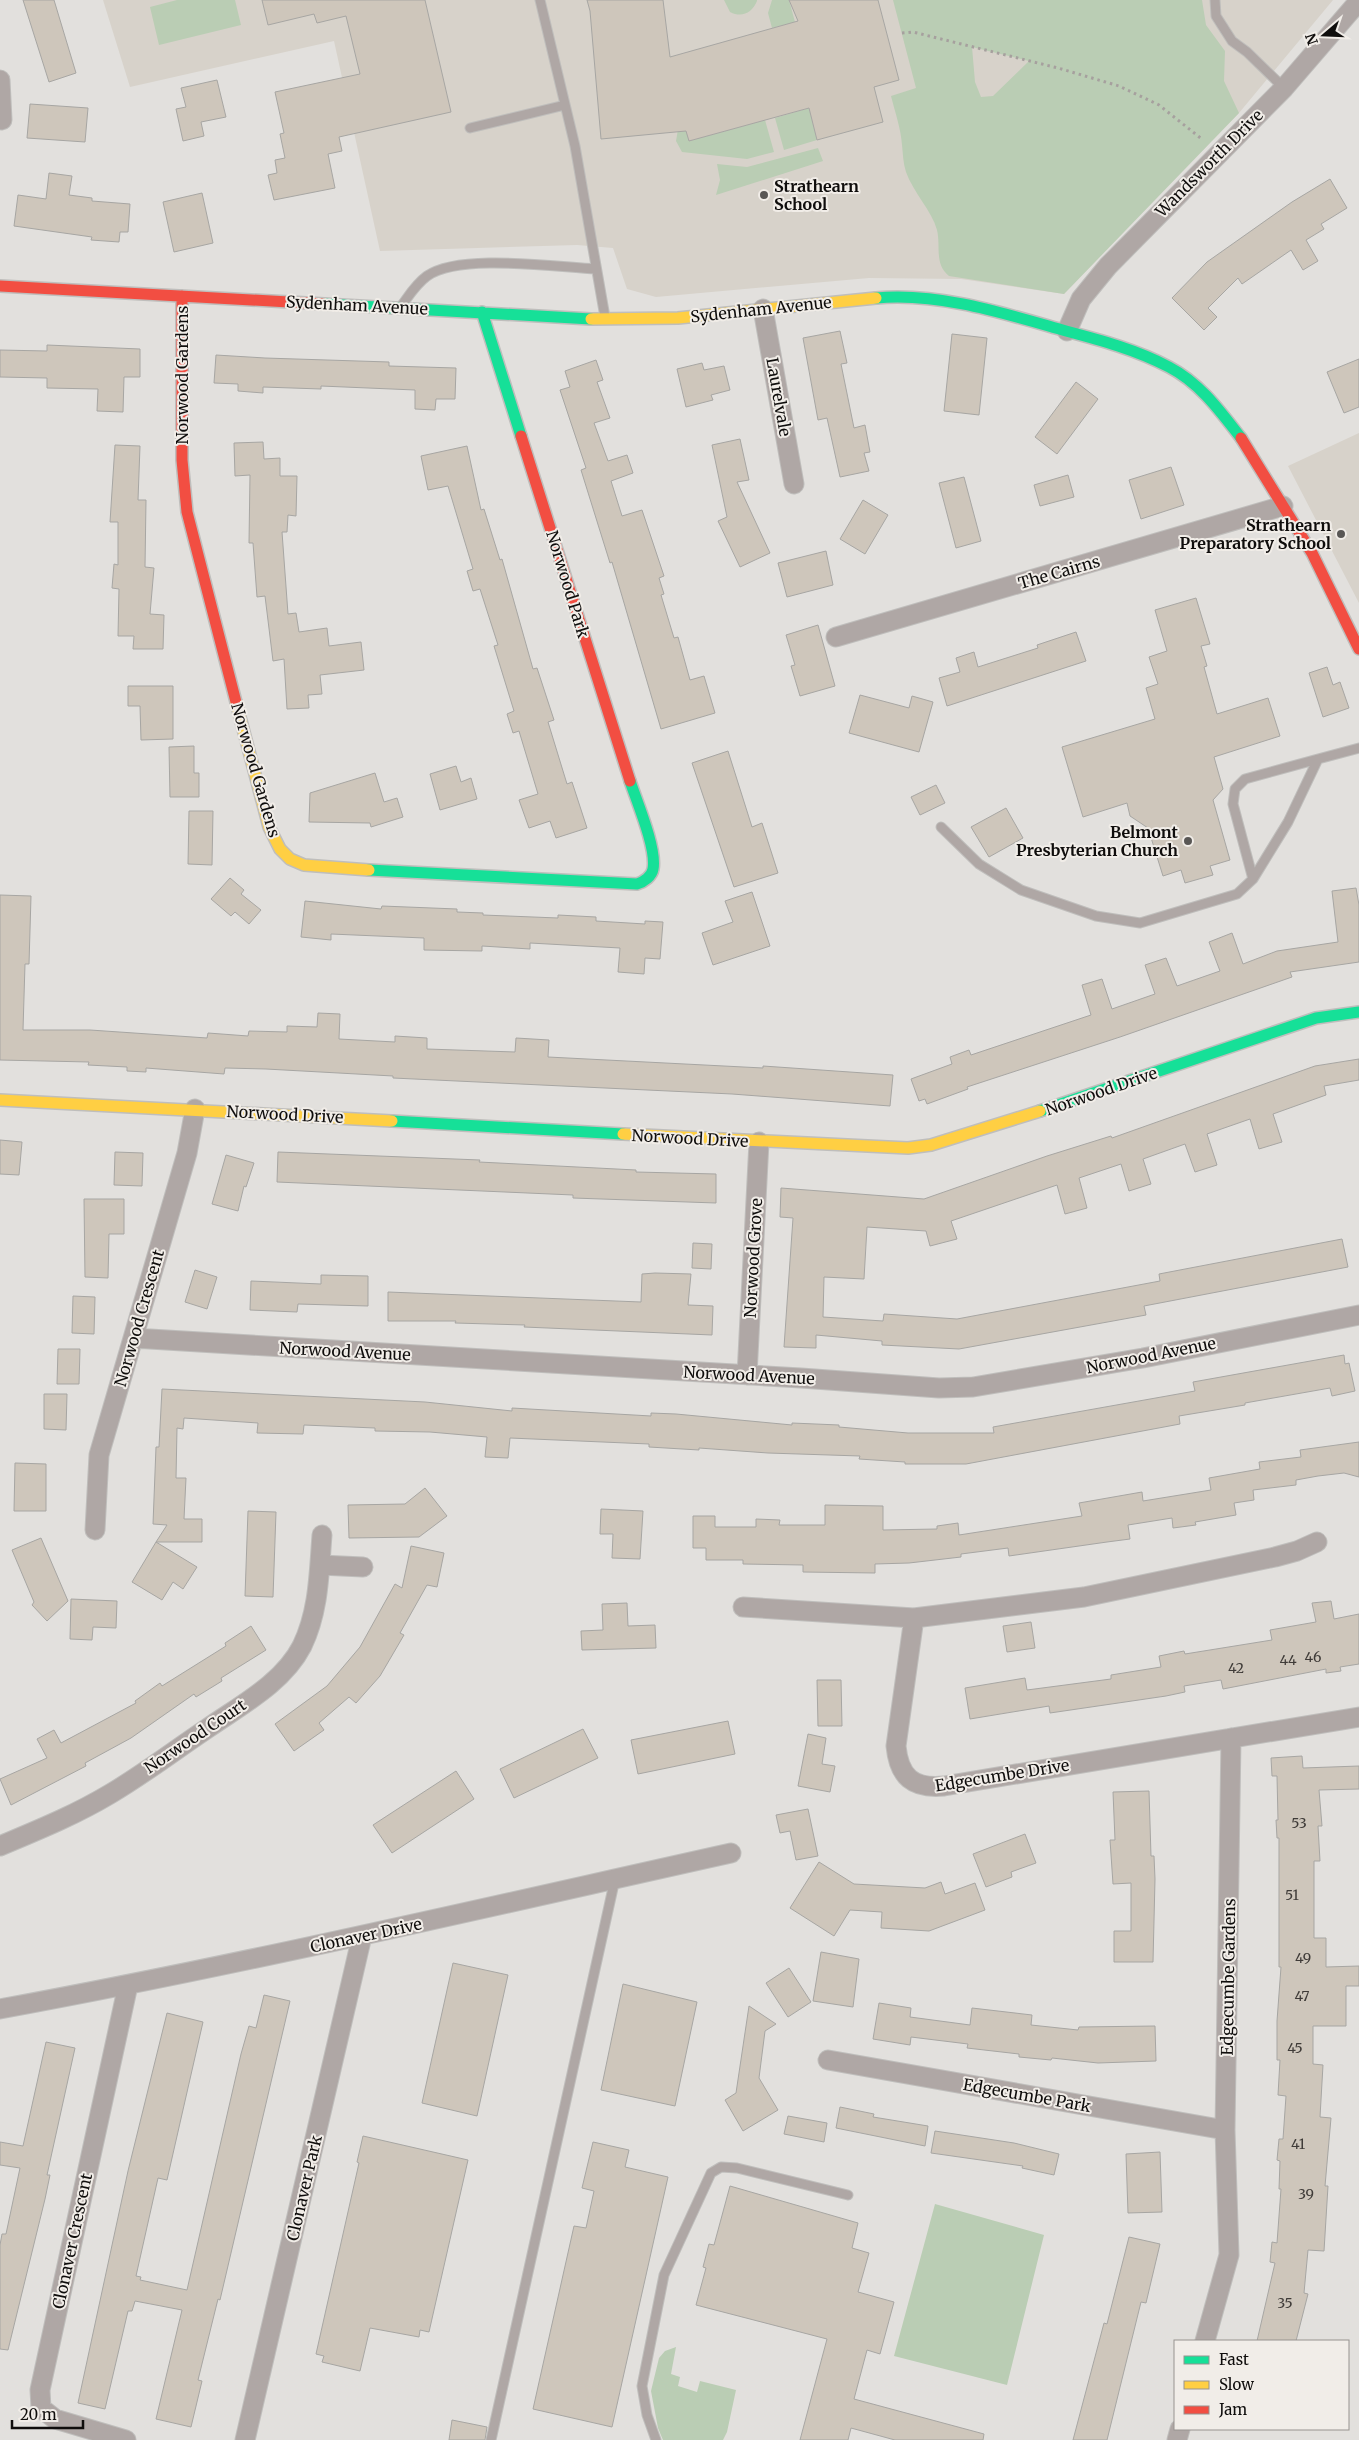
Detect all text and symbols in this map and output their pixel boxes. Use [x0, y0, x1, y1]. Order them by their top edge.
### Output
north arrow [1299, 10, 1349, 60]
text: N [1301, 31, 1322, 47]
street label: Wandsworth Drive [1150, 105, 1267, 222]
place label: Strathearn School [774, 176, 859, 214]
marker: Strathearn School [758, 189, 770, 201]
street label: Sydenham Avenue [286, 291, 428, 319]
street label: Sydenham Avenue [689, 292, 833, 326]
street label: Norwood Gardens [172, 305, 192, 444]
street label: Laurelvale [762, 356, 796, 438]
place label: Strathearn Preparatory School [1180, 515, 1331, 553]
street label: Norwood Park [542, 528, 594, 641]
marker: Strathearn Preparatory School [1335, 528, 1347, 540]
street label: The Cairns [1016, 551, 1102, 593]
street label: Norwood Gardens [227, 700, 285, 840]
place label: Belmont Presbyterian Church [1016, 822, 1179, 860]
marker: Belmont Presbyterian Church [1182, 835, 1194, 847]
street label: Norwood Drive [1042, 1062, 1160, 1120]
street label: Norwood Drive [226, 1101, 344, 1127]
street label: Norwood Drive [631, 1125, 749, 1151]
street label: Norwood Grove [740, 1197, 766, 1319]
street label: Norwood Crescent [110, 1246, 168, 1389]
street label: Norwood Avenue [1084, 1333, 1218, 1377]
street label: Norwood Avenue [279, 1338, 411, 1364]
street label: Norwood Avenue [683, 1362, 815, 1388]
house number: 46 [1305, 1648, 1321, 1666]
house number: 44 [1279, 1651, 1297, 1669]
house number: 42 [1228, 1659, 1244, 1677]
street label: Norwood Court [140, 1694, 250, 1777]
street label: Edgecumbe Drive [934, 1755, 1070, 1795]
house number: 53 [1291, 1814, 1307, 1832]
house number: 51 [1285, 1886, 1299, 1904]
street label: Edgecumbe Gardens [1217, 1898, 1239, 2056]
street label: Clonaver Drive [308, 1913, 424, 1957]
house number: 49 [1295, 1949, 1311, 1967]
house number: 47 [1294, 1987, 1310, 2005]
house number: 45 [1287, 2039, 1303, 2057]
street label: Edgecumbe Park [961, 2074, 1093, 2116]
street label: Clonaver Park [282, 2133, 326, 2243]
house number: 41 [1291, 2135, 1305, 2153]
street label: Clonaver Crescent [48, 2171, 96, 2311]
house number: 39 [1298, 2185, 1314, 2203]
house number: 35 [1277, 2294, 1293, 2312]
legend [1174, 2340, 1349, 2430]
text: Fast [1219, 2350, 1249, 2369]
text: Slow [1219, 2375, 1254, 2394]
scale bar [12, 2398, 84, 2430]
text: Jam [1218, 2400, 1247, 2419]
text: 20 m [20, 2405, 57, 2424]

